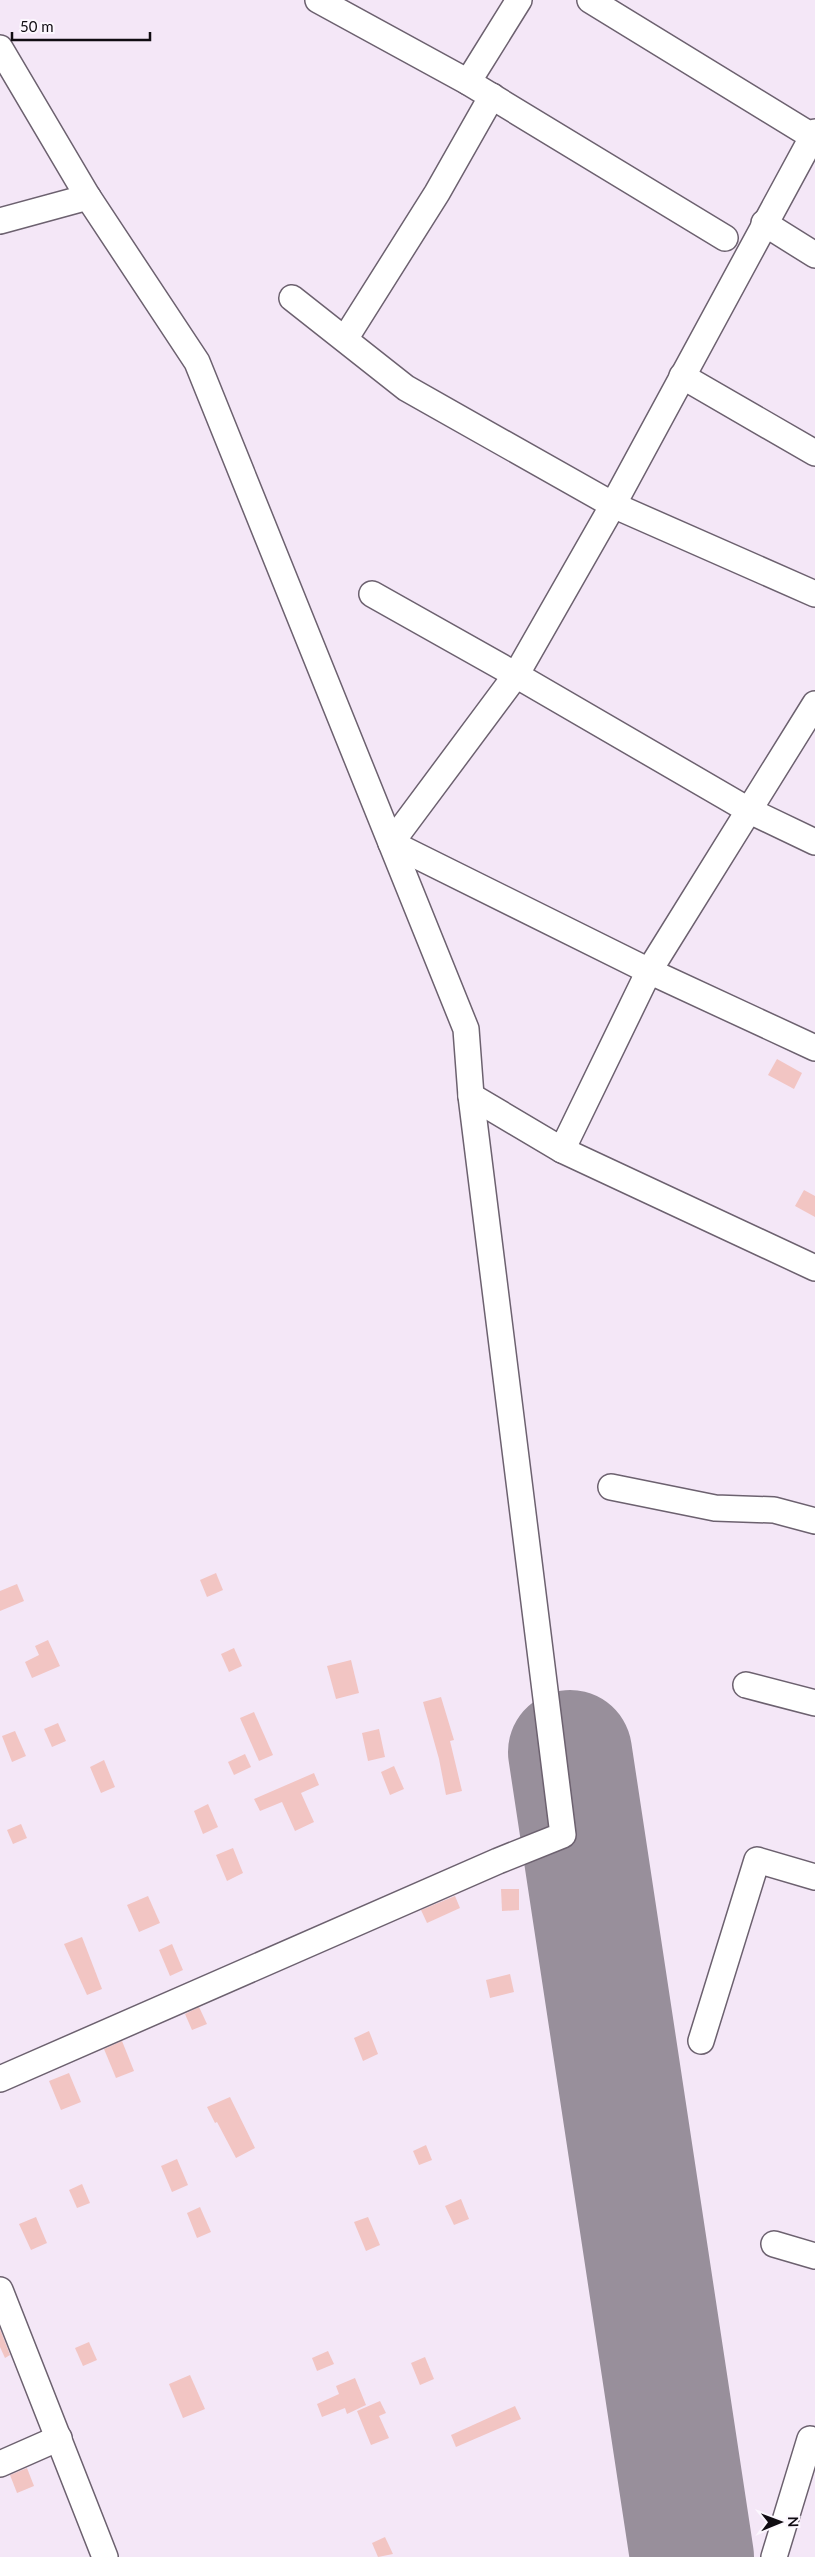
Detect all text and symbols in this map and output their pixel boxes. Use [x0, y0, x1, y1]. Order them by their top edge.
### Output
scale bar [12, 10, 150, 42]
text: 50 m [20, 17, 54, 35]
north arrow [755, 2497, 805, 2547]
text: N [785, 2516, 802, 2527]

